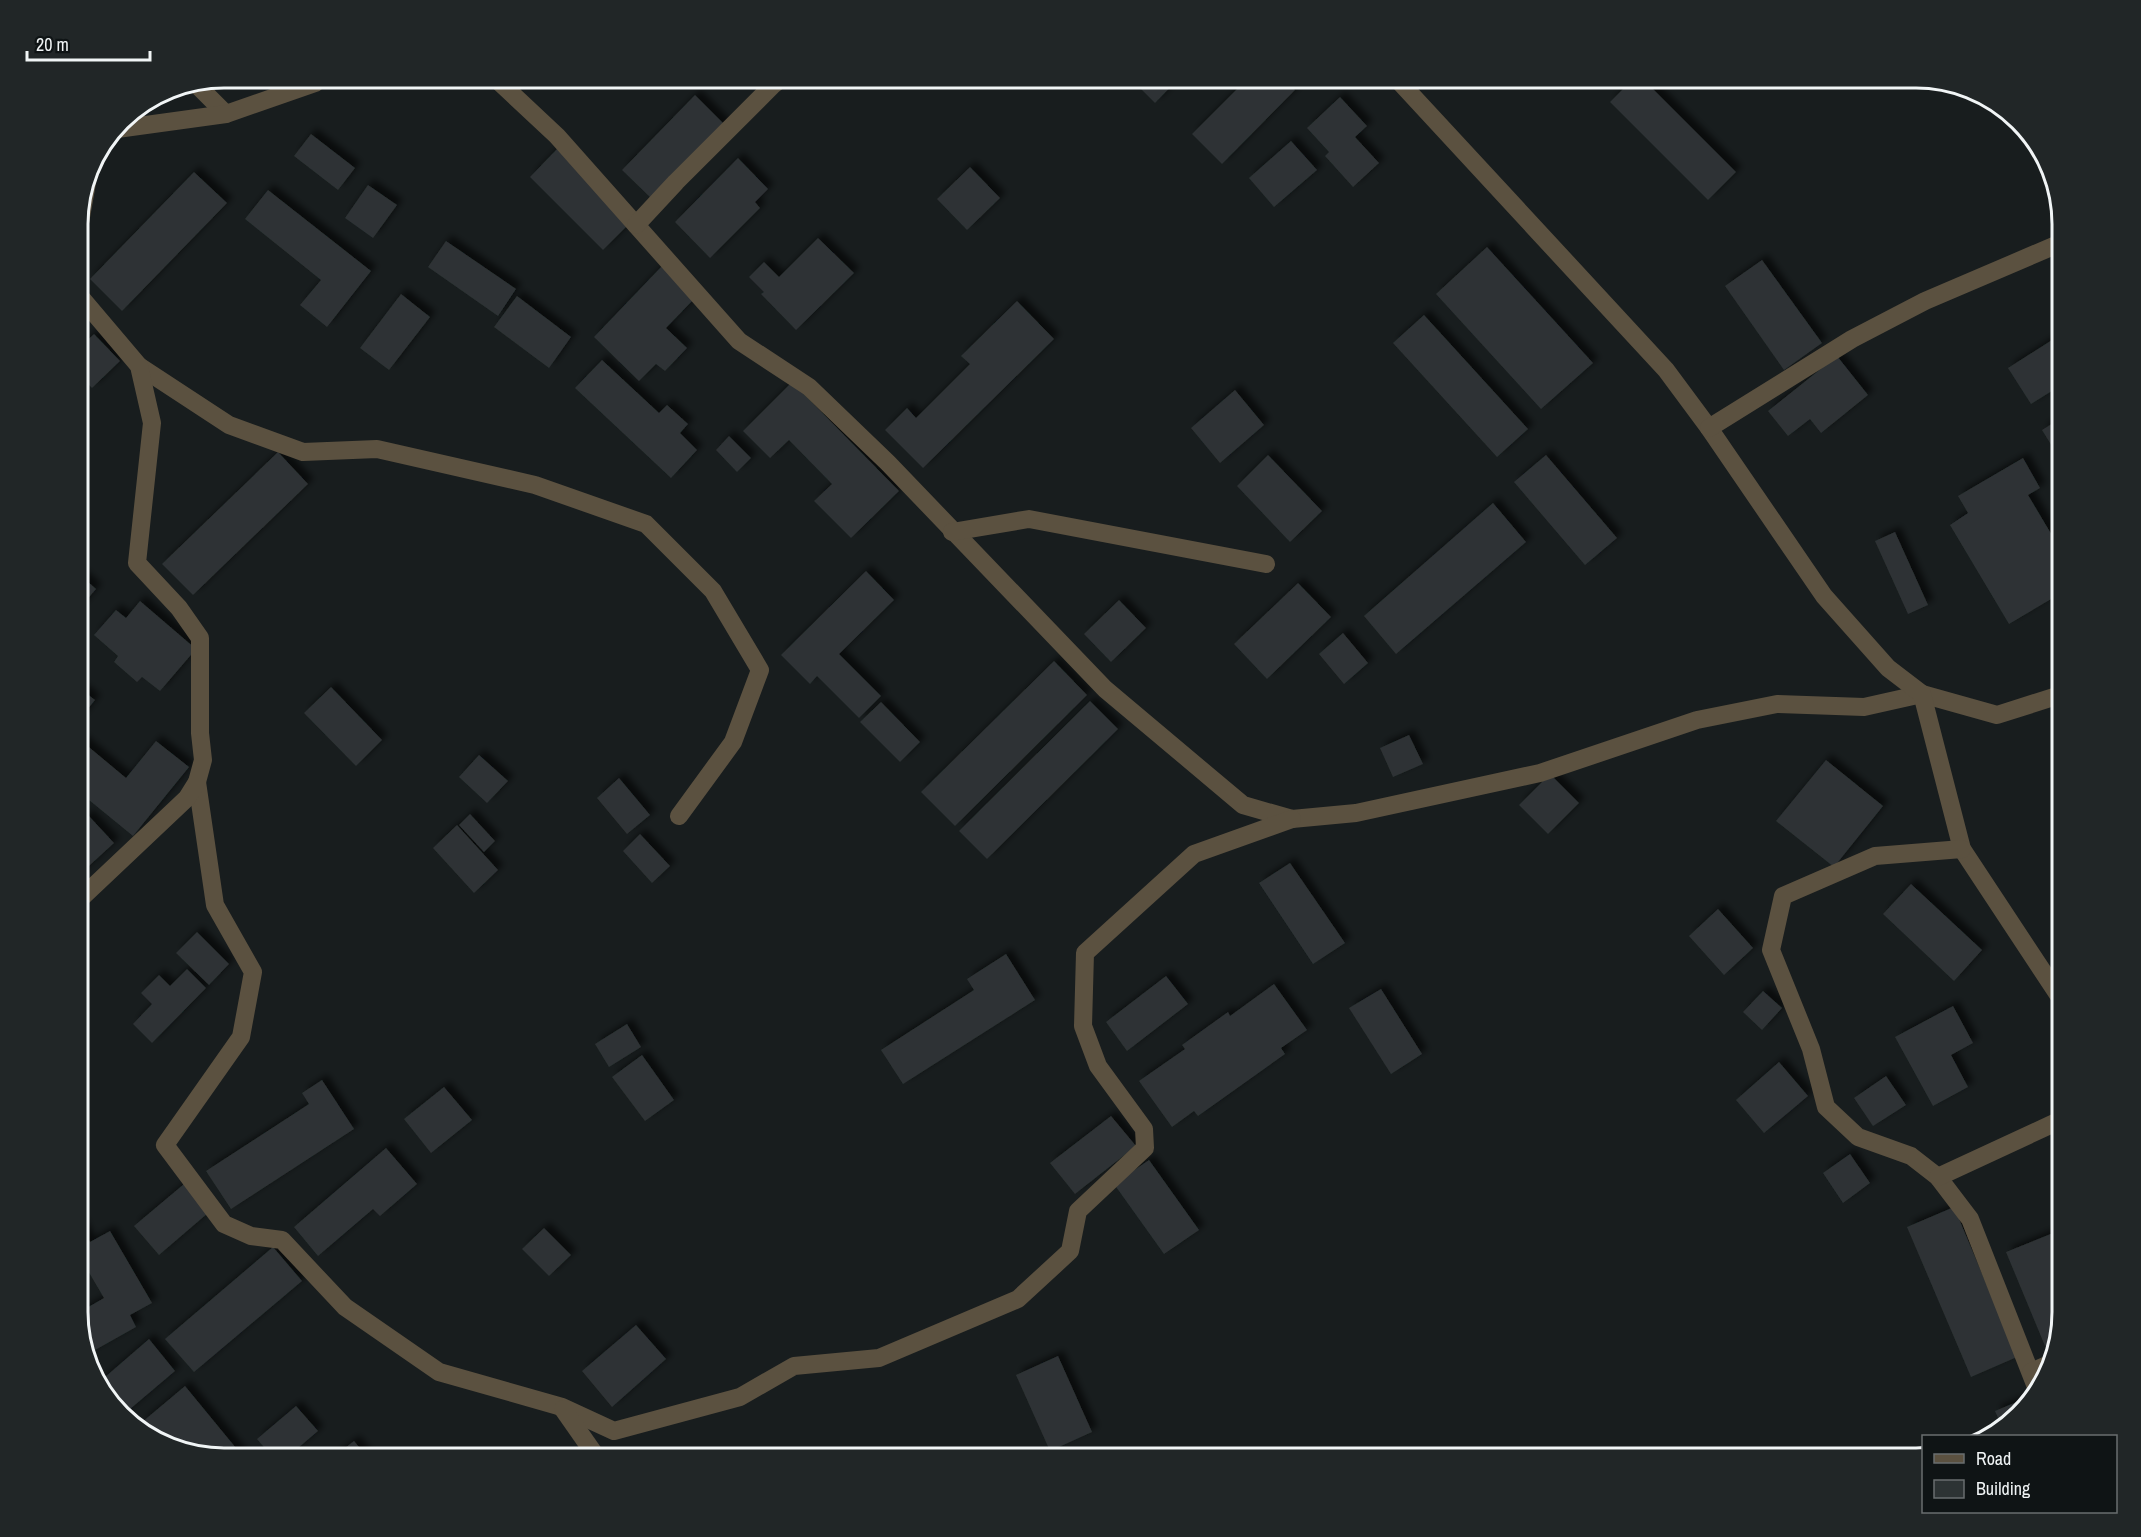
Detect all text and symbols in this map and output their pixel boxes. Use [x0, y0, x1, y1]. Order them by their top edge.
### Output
scale bar [27, 24, 150, 62]
text: 20 m [36, 32, 69, 57]
legend [1922, 1435, 2117, 1513]
text: Road [1976, 1446, 2011, 1471]
text: Building [1976, 1476, 2031, 1501]

